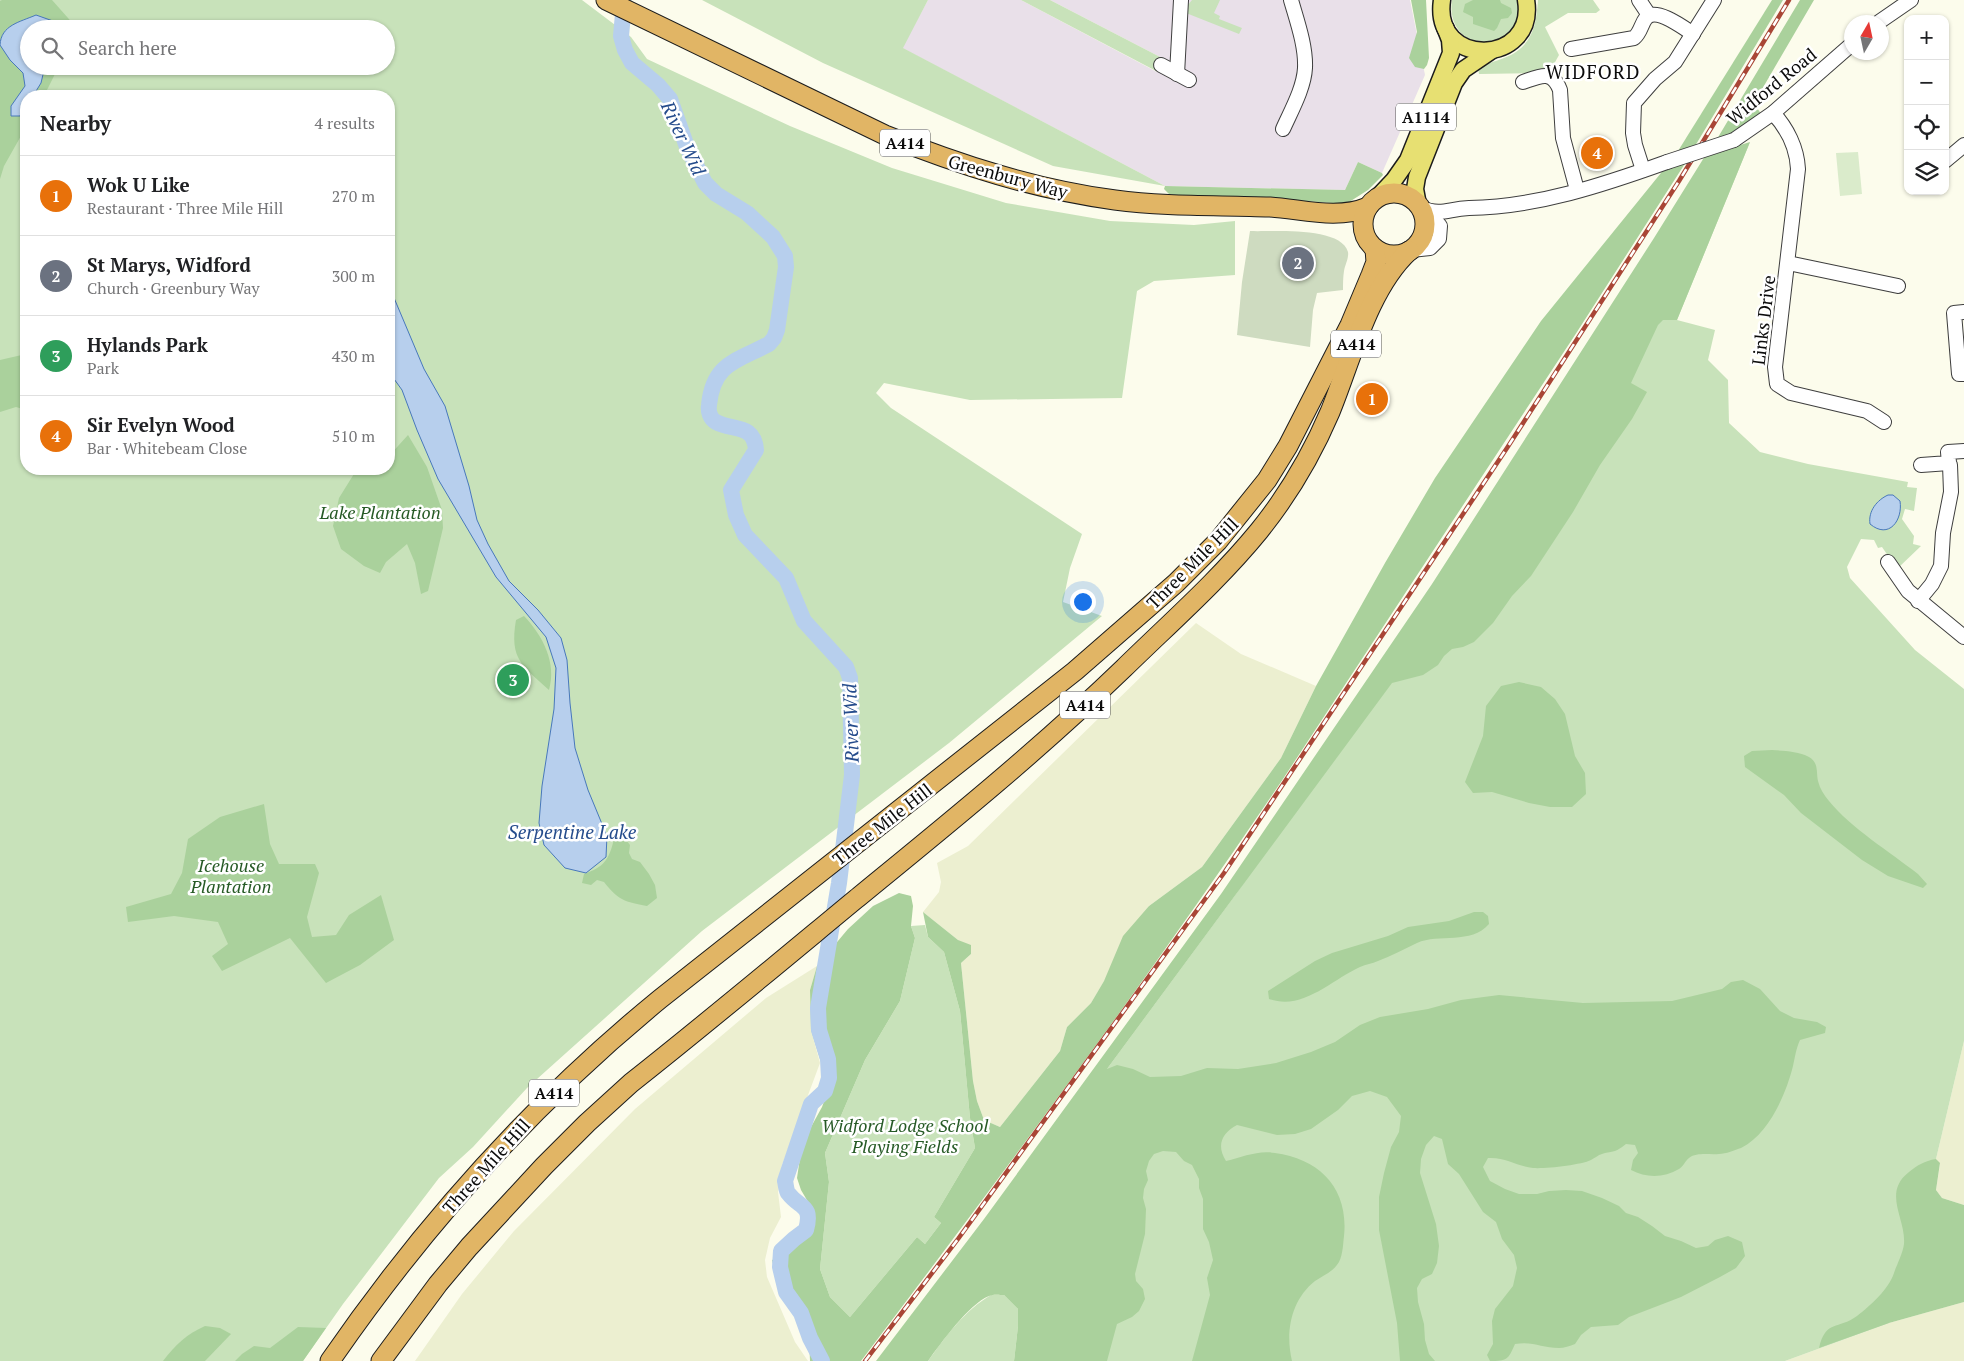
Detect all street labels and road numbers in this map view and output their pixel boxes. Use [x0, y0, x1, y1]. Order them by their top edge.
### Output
street label: Widford Road [1721, 42, 1821, 130]
road number: A1114 [1396, 104, 1456, 130]
road number: A414 [880, 130, 930, 156]
street label: Greenbury Way [946, 149, 1071, 204]
street label: Links Drive [1746, 274, 1780, 366]
road number: A414 [1331, 330, 1381, 358]
street label: Three Mile Hill [1141, 512, 1243, 614]
road number: A414 [1060, 692, 1110, 718]
street label: Three Mile Hill [827, 777, 937, 871]
road number: A414 [529, 1080, 579, 1106]
street label: Three Mile Hill [437, 1113, 535, 1219]

